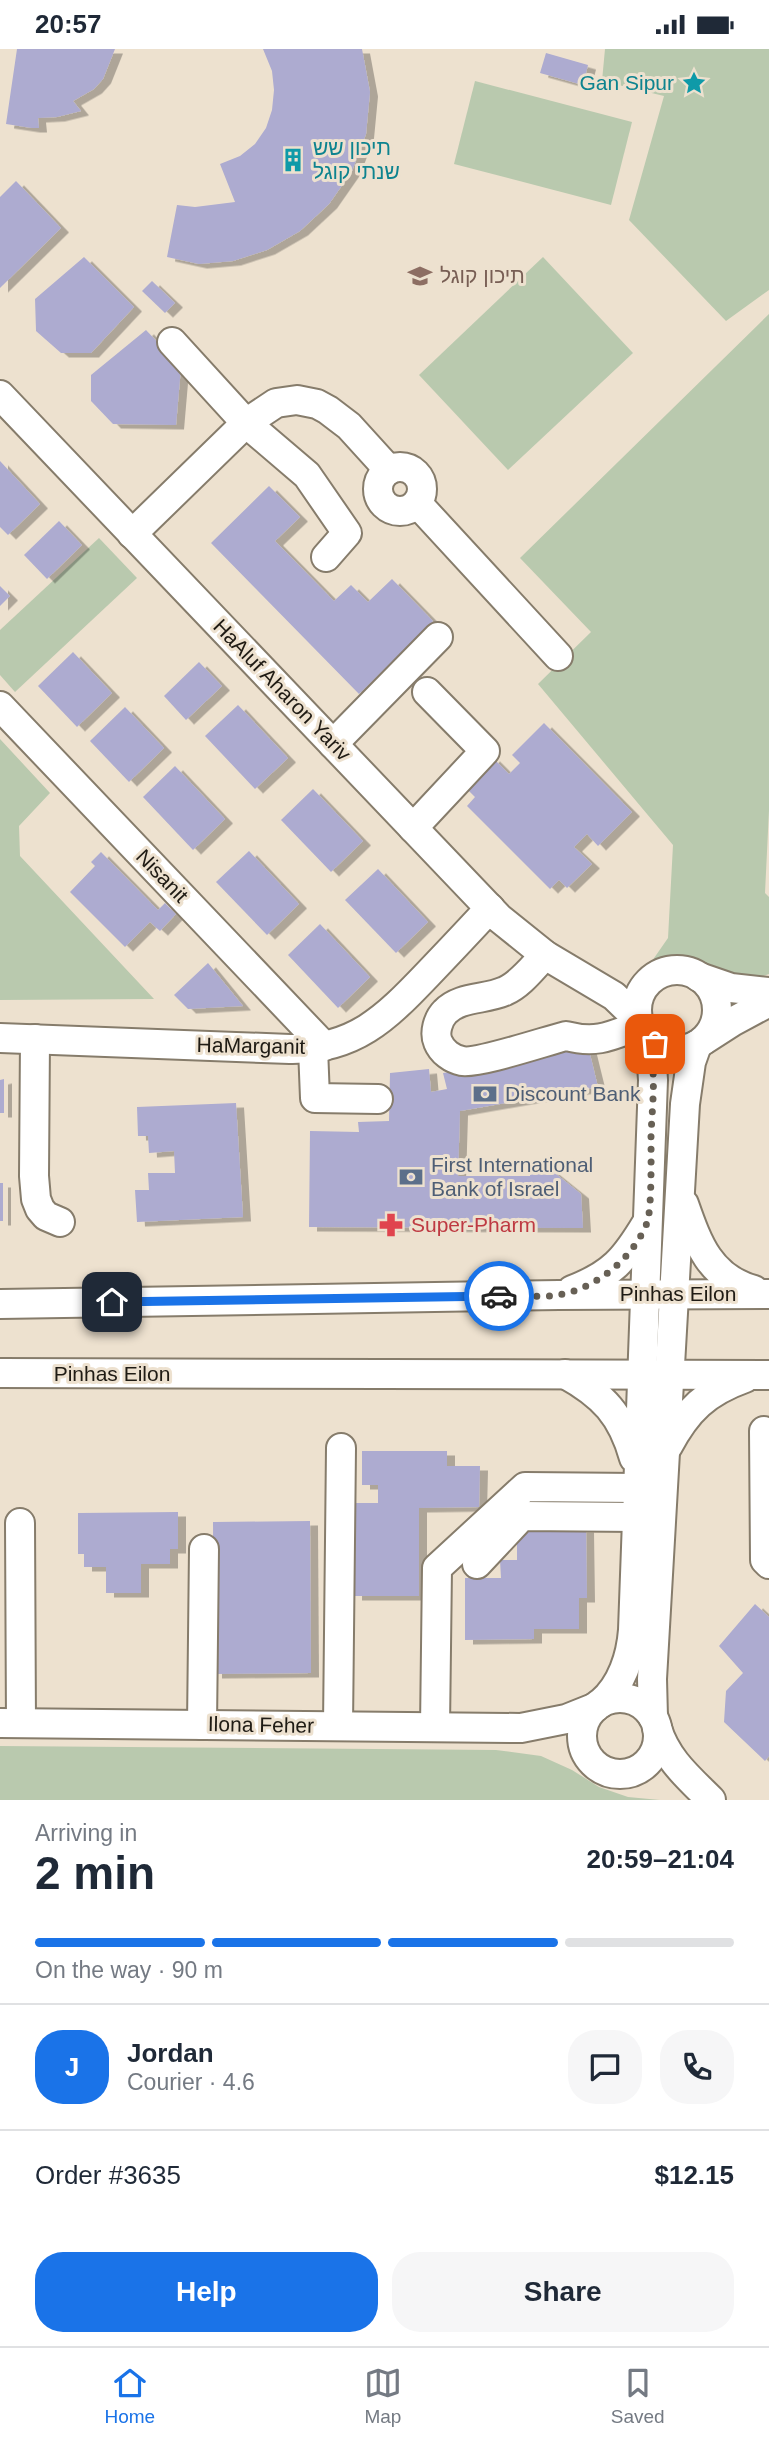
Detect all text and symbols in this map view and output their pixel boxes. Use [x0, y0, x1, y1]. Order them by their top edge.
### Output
text: 20:57 [35, 9, 102, 39]
place icon: Gan Sipur [680, 69, 708, 97]
place label: Gan Sipur [579, 71, 674, 94]
place label: תיכון שש שנתי קוגל [313, 136, 400, 183]
building icon: תיכון שש שנתי קוגל [279, 146, 307, 174]
school or university icon: תיכון קוגל [406, 262, 434, 290]
place label: תיכון קוגל [440, 264, 525, 287]
street label: HaAluf Aharon Yariv [209, 614, 356, 765]
street label: Nisanit [132, 845, 193, 907]
pin [625, 1014, 685, 1074]
icon: bag [636, 1025, 674, 1063]
street label: HaMarganit [197, 1033, 306, 1058]
bank icon: Discount Bank [471, 1080, 499, 1108]
place label: Discount Bank [505, 1082, 641, 1105]
place label: First International Bank of Israel [431, 1153, 593, 1200]
bank icon: First International Bank of Israel [397, 1163, 425, 1191]
pharmacy icon: Super-Pharm [377, 1211, 405, 1239]
place label: Super-Pharm [411, 1213, 536, 1236]
courier [464, 1261, 534, 1331]
pin [82, 1272, 142, 1332]
icon: car [480, 1277, 518, 1315]
street label: Pinhas Eilon [620, 1282, 736, 1305]
icon: home [93, 1283, 131, 1321]
street label: Pinhas Eilon [54, 1362, 170, 1385]
street label: Ilona Feher [208, 1712, 314, 1737]
text: Arriving in [35, 1820, 137, 1846]
text: 20:59–21:04 [587, 1844, 734, 1874]
text: 2 min [35, 1847, 155, 1899]
text: On the way · 90 m [35, 1957, 223, 1983]
button: chat [568, 2030, 642, 2104]
button: phone [660, 2030, 734, 2104]
text: Jordan [127, 2038, 214, 2068]
text: J [65, 2052, 79, 2082]
text: Courier · 4.6 [127, 2069, 255, 2095]
text: Order #3635 [35, 2160, 181, 2190]
text: $12.15 [654, 2160, 734, 2190]
button: Help [35, 2252, 378, 2332]
button: Share [392, 2252, 734, 2332]
tab: Home [104, 2364, 155, 2428]
tab: Map [364, 2364, 402, 2428]
tab: Saved [611, 2364, 665, 2428]

